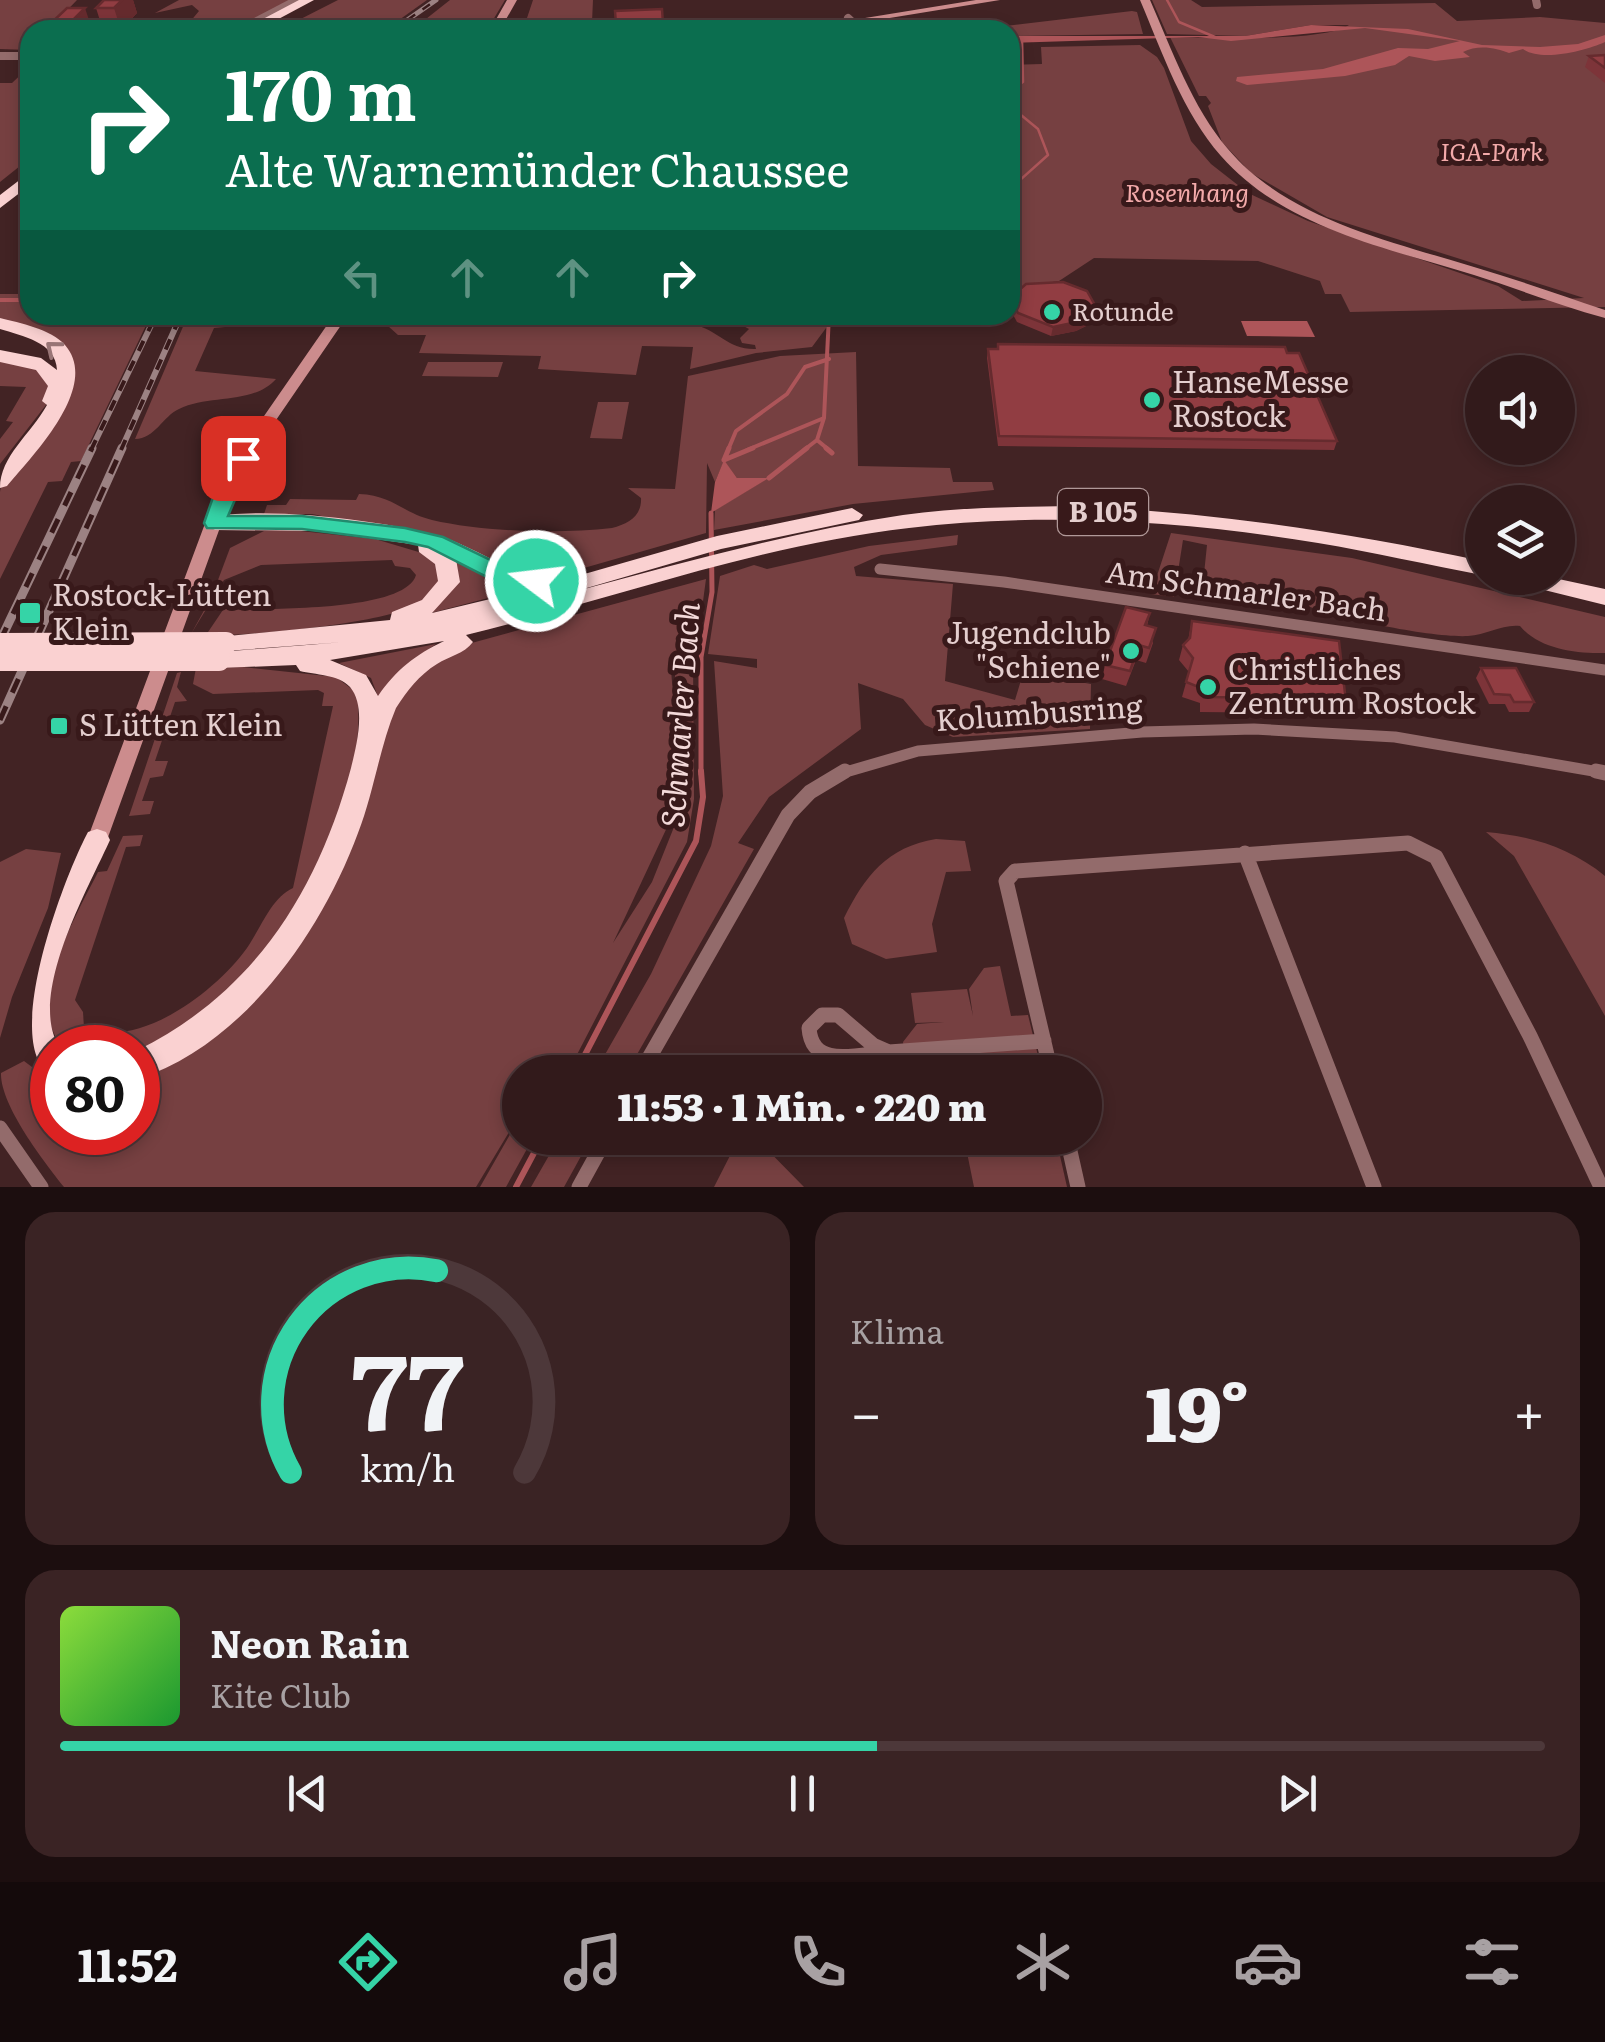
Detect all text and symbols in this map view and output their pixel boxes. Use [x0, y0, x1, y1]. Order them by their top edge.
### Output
text: 170 m [225, 39, 417, 143]
icon: right [60, 60, 190, 190]
park label: IGA-Park [1440, 132, 1544, 169]
text: Alte Warnemünder Chaussee [225, 134, 850, 201]
park label: Rosenhang [1125, 173, 1249, 210]
icon: left [335, 250, 390, 305]
icon: ahead [440, 250, 495, 305]
icon: ahead [545, 250, 600, 305]
icon: right [650, 250, 705, 305]
place label: Rotunde [1072, 292, 1174, 329]
marker: Rotunde [1041, 301, 1063, 323]
one-way arrow [47, 343, 65, 360]
map controls [1465, 355, 1575, 595]
button: sound [1465, 355, 1575, 465]
place label: HanseMesse Rostock [1172, 358, 1349, 436]
marker: HanseMesse Rostock [1141, 389, 1163, 411]
pin [201, 416, 286, 501]
icon: arrive [216, 431, 271, 486]
button: layers [1465, 485, 1575, 595]
road number: B 105 [1058, 489, 1148, 535]
position arrow [484, 529, 588, 633]
street label: Am Schmarler Bach [1103, 548, 1390, 631]
place label: Rostock-Lütten Klein [52, 571, 272, 649]
marker: Rostock-Lütten Klein [17, 600, 43, 626]
water label: Schmarler Bach [646, 600, 710, 829]
place label: Jugendclub "Schiene" [946, 609, 1111, 687]
marker: Jugendclub "Schiene" [1120, 640, 1142, 662]
place label: Christliches Zentrum Rostock [1228, 645, 1476, 723]
marker: Christliches Zentrum Rostock [1197, 676, 1219, 698]
street label: Kolumbusring [934, 682, 1144, 740]
place label: S Lütten Klein [79, 701, 283, 745]
marker: S Lütten Klein [48, 715, 70, 737]
speed limit sign: 80 [30, 1025, 160, 1155]
text: 11:53 · 1 Min. · 220 m [617, 1076, 987, 1133]
text: Klima [850, 1306, 944, 1354]
text: 77 [351, 1308, 464, 1462]
text: 19° [1145, 1354, 1250, 1465]
text: − [850, 1369, 882, 1451]
text: + [1513, 1369, 1545, 1451]
text: km/h [360, 1440, 455, 1493]
text: Neon Rain [210, 1613, 410, 1670]
text: Kite Club [210, 1670, 351, 1718]
icon: previous [280, 1766, 335, 1821]
icon: pause [775, 1766, 830, 1821]
icon: next [1270, 1766, 1325, 1821]
icon: directions [333, 1927, 403, 1997]
icon: music [558, 1927, 628, 1997]
icon: phone [783, 1927, 853, 1997]
icon: climate [1008, 1927, 1078, 1997]
icon: car [1233, 1927, 1303, 1997]
icon: filters [1457, 1927, 1527, 1997]
text: 11:52 [77, 1929, 178, 1996]

